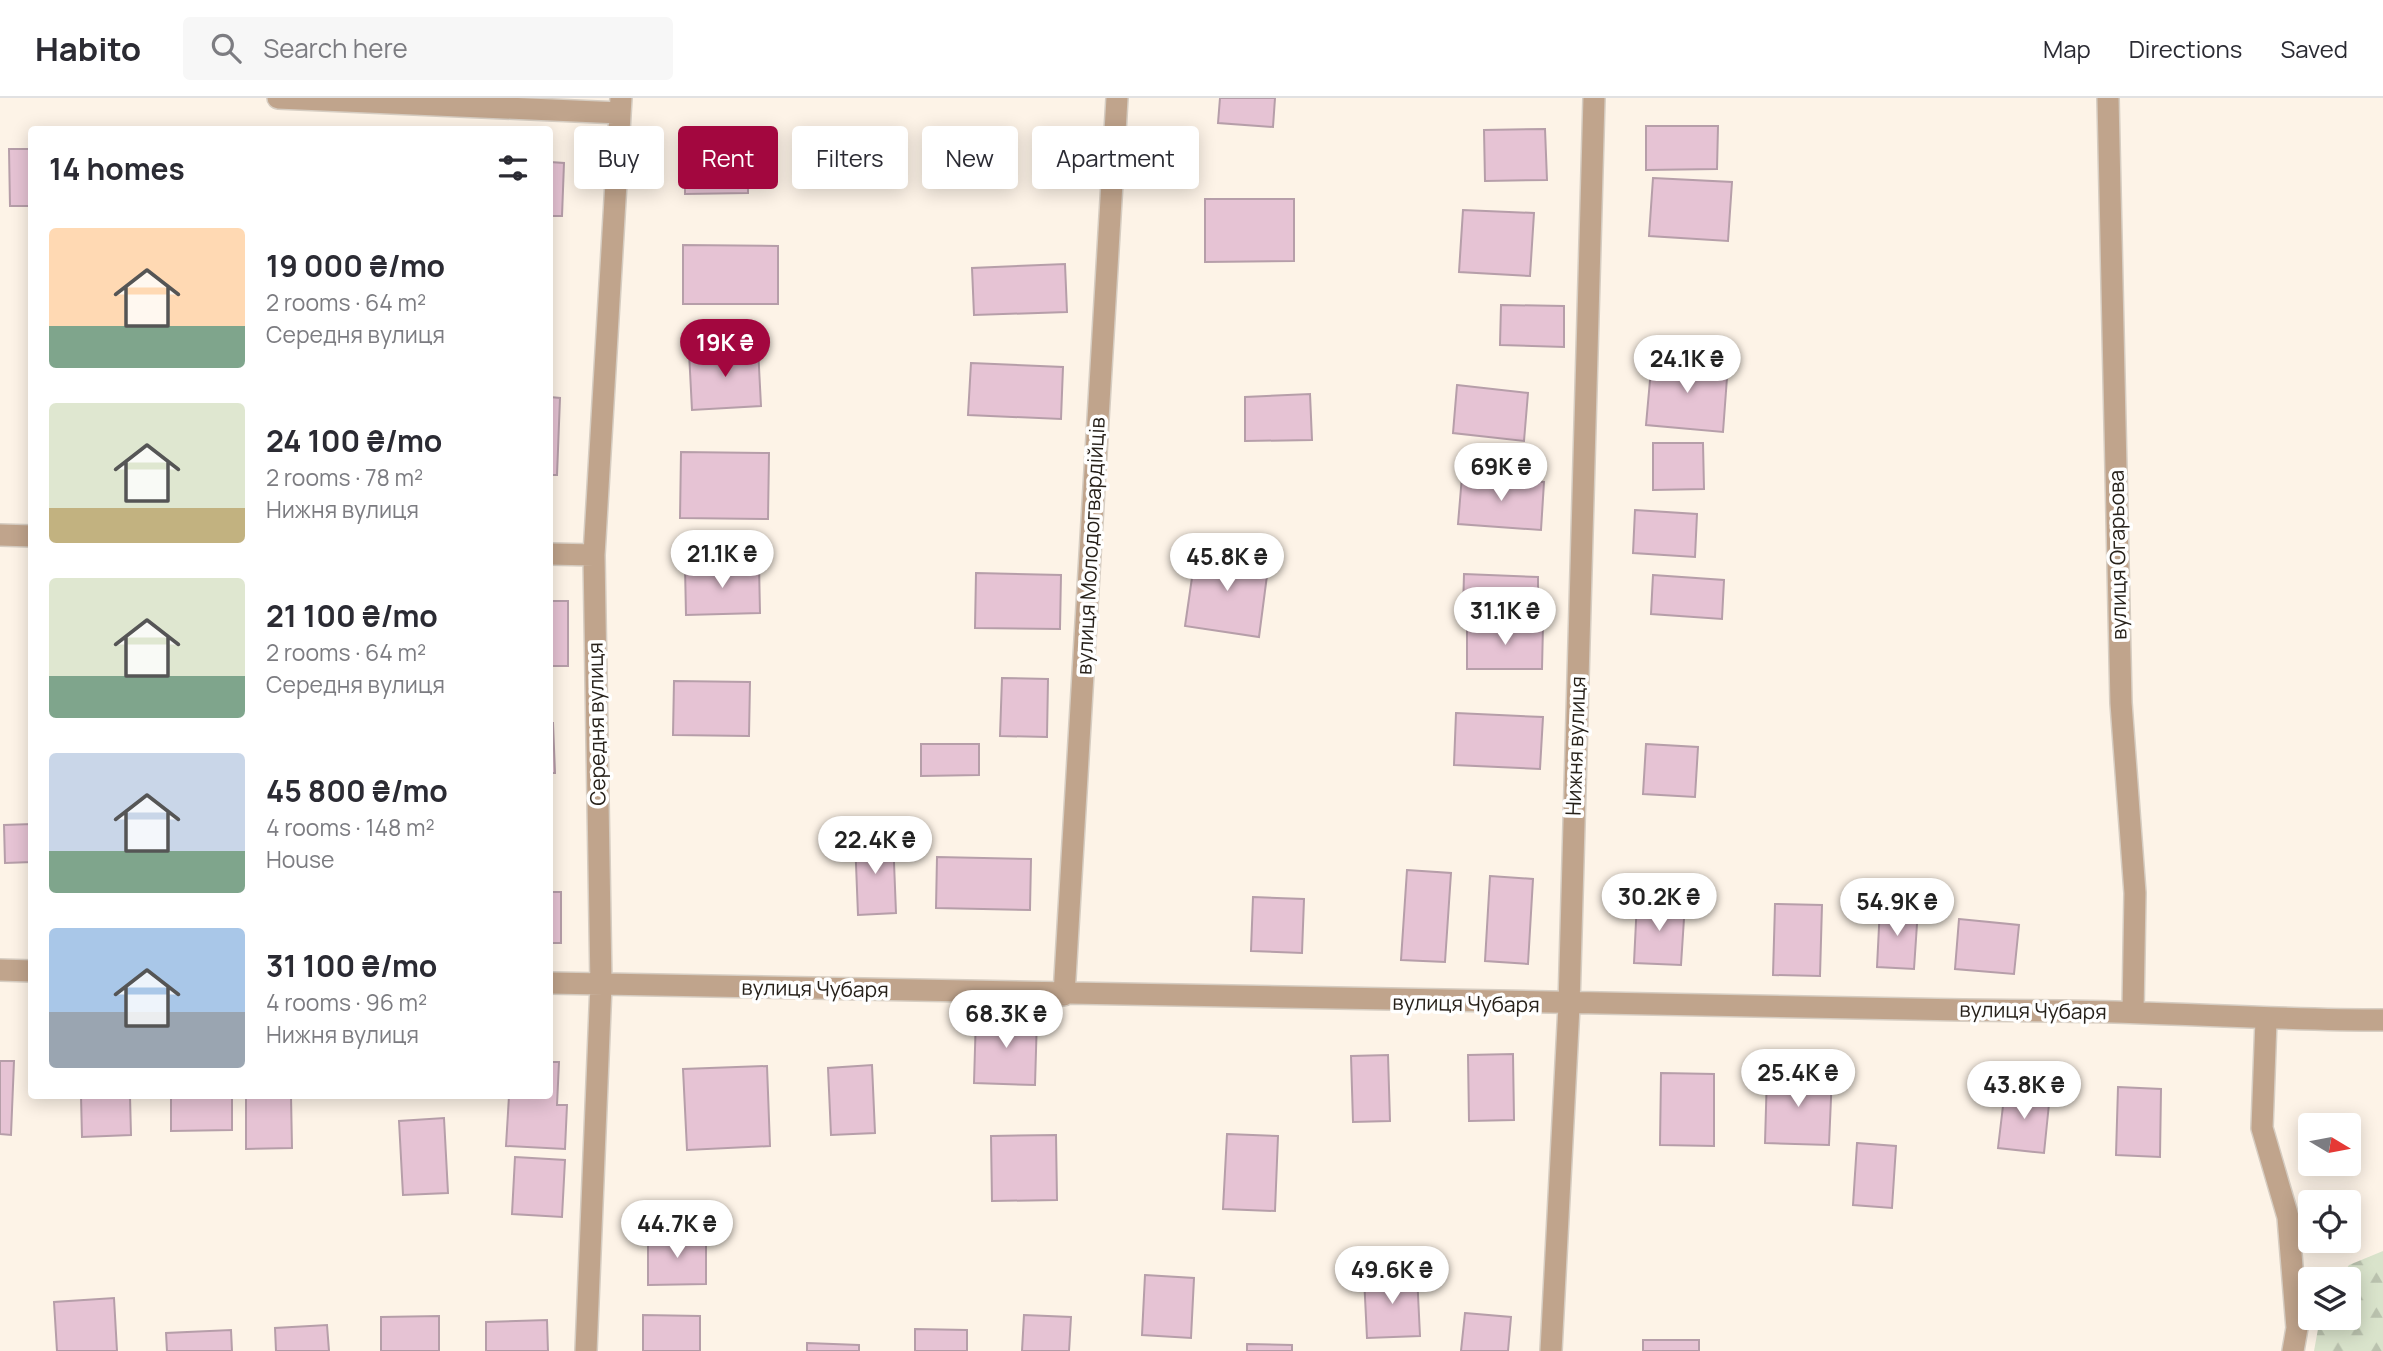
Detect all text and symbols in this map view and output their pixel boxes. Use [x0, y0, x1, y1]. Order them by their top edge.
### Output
search box [183, 17, 673, 80]
text: Habito [35, 26, 141, 71]
icon: search [207, 29, 245, 67]
text: Search here [263, 30, 408, 66]
text: Map [2043, 32, 2091, 65]
text: Directions [2129, 32, 2242, 65]
text: Saved [2280, 32, 2348, 65]
chip: Buy [574, 126, 664, 189]
chip: Rent [678, 126, 778, 189]
chip: Filters [792, 126, 908, 189]
chip: New [922, 126, 1018, 189]
chip: Apartment [1032, 126, 1199, 189]
text: 14 homes [49, 148, 185, 189]
icon: filters [494, 149, 532, 187]
text: 19 000 ₴/mo [266, 245, 445, 286]
icon: home [105, 256, 189, 340]
text: 2 rooms · 64 m² [266, 286, 426, 318]
text: Середня вулиця [266, 318, 445, 350]
pin: 19K ₴ [676, 320, 774, 379]
text: 19K ₴ [696, 326, 754, 358]
pin: 24.1K ₴ [1622, 336, 1752, 395]
text: 24.1K ₴ [1650, 342, 1724, 374]
street label: вулиця Молодогвардійців [1069, 416, 1111, 675]
text: 24 100 ₴/mo [266, 420, 442, 461]
icon: home [105, 431, 189, 515]
pin: 69K ₴ [1452, 444, 1550, 503]
text: 69K ₴ [1470, 450, 1532, 482]
text: 2 rooms · 78 m² [266, 461, 423, 493]
street label: вулиця Огарьова [2102, 470, 2132, 640]
text: Нижня вулиця [266, 493, 419, 525]
pin: 21.1K ₴ [657, 531, 787, 590]
pin: 45.8K ₴ [1162, 533, 1292, 593]
text: 21.1K ₴ [687, 537, 757, 569]
text: 45.8K ₴ [1186, 540, 1268, 572]
pin: 31.1K ₴ [1440, 588, 1570, 647]
text: 31.1K ₴ [1470, 594, 1540, 626]
text: 21 100 ₴/mo [266, 595, 438, 636]
icon: home [105, 606, 189, 690]
text: 2 rooms · 64 m² [266, 636, 426, 668]
street label: Середня вулиця [581, 642, 611, 806]
text: Середня вулиця [266, 668, 445, 700]
street label: Нижня вулиця [1559, 676, 1591, 816]
text: 45 800 ₴/mo [266, 770, 448, 811]
icon: home [105, 781, 189, 865]
text: 4 rooms · 148 m² [266, 811, 435, 843]
pin: 22.4K ₴ [810, 816, 940, 876]
text: 22.4K ₴ [834, 823, 916, 855]
text: House [266, 843, 335, 875]
pin: 30.2K ₴ [1594, 874, 1724, 933]
pin: 54.9K ₴ [1832, 878, 1962, 938]
text: 30.2K ₴ [1618, 880, 1700, 912]
text: 54.9K ₴ [1856, 885, 1938, 917]
text: 31 100 ₴/mo [266, 945, 437, 986]
icon: home [105, 956, 189, 1040]
street label: вулиця Чубаря [741, 973, 889, 1003]
text: 4 rooms · 96 m² [266, 986, 427, 1018]
street label: вулиця Чубаря [1392, 988, 1540, 1018]
pin: 68.3K ₴ [941, 990, 1071, 1050]
street label: вулиця Чубаря [1959, 995, 2107, 1025]
text: 68.3K ₴ [965, 997, 1047, 1029]
text: Нижня вулиця [266, 1018, 419, 1050]
pin: 25.4K ₴ [1733, 1049, 1863, 1109]
text: 25.4K ₴ [1757, 1056, 1839, 1088]
pin: 43.8K ₴ [1959, 1062, 2089, 1121]
text: 43.8K ₴ [1983, 1068, 2065, 1100]
north arrow [2298, 1113, 2361, 1176]
map controls [2298, 1113, 2361, 1330]
button: locate [2298, 1190, 2361, 1253]
pin: 44.7K ₴ [612, 1200, 742, 1260]
text: 44.7K ₴ [637, 1207, 717, 1239]
pin: 49.6K ₴ [1327, 1246, 1457, 1306]
text: 49.6K ₴ [1351, 1253, 1433, 1285]
button: layers [2298, 1267, 2361, 1330]

